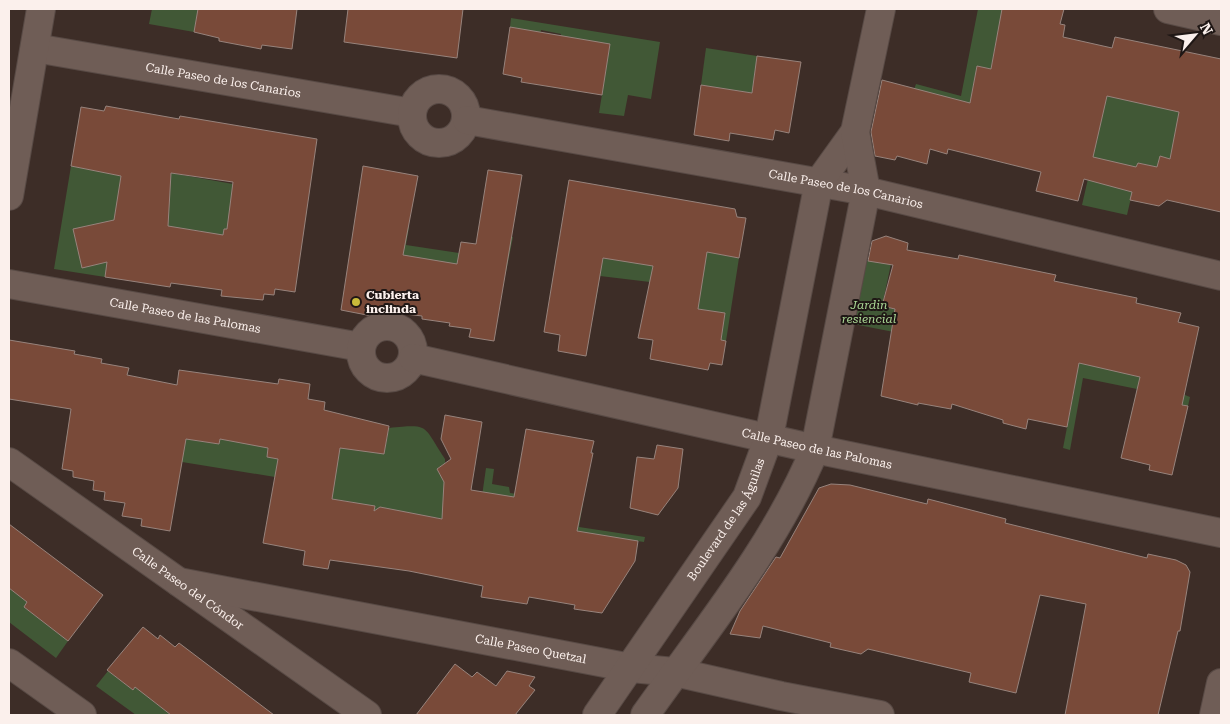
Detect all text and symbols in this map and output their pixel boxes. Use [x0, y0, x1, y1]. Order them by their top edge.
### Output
north arrow [1170, 10, 1220, 60]
text: N [1197, 20, 1216, 38]
street label: Calle Paseo de los Canarios [145, 60, 302, 101]
street label: Calle Paseo de los Canarios [767, 167, 925, 211]
place label: Cubierta inclinda [366, 288, 419, 316]
street label: Calle Paseo de las Palomas [108, 295, 262, 336]
marker: Cubierta inclinda [350, 296, 362, 308]
park label: Jardin resiencial [842, 298, 897, 326]
street label: Calle Paseo de las Palomas [740, 426, 894, 472]
street label: Boulevard de las Águilas [685, 456, 768, 583]
street label: Calle Paseo del Cóndor [129, 544, 246, 633]
street label: Calle Paseo Quetzal [474, 631, 588, 666]

